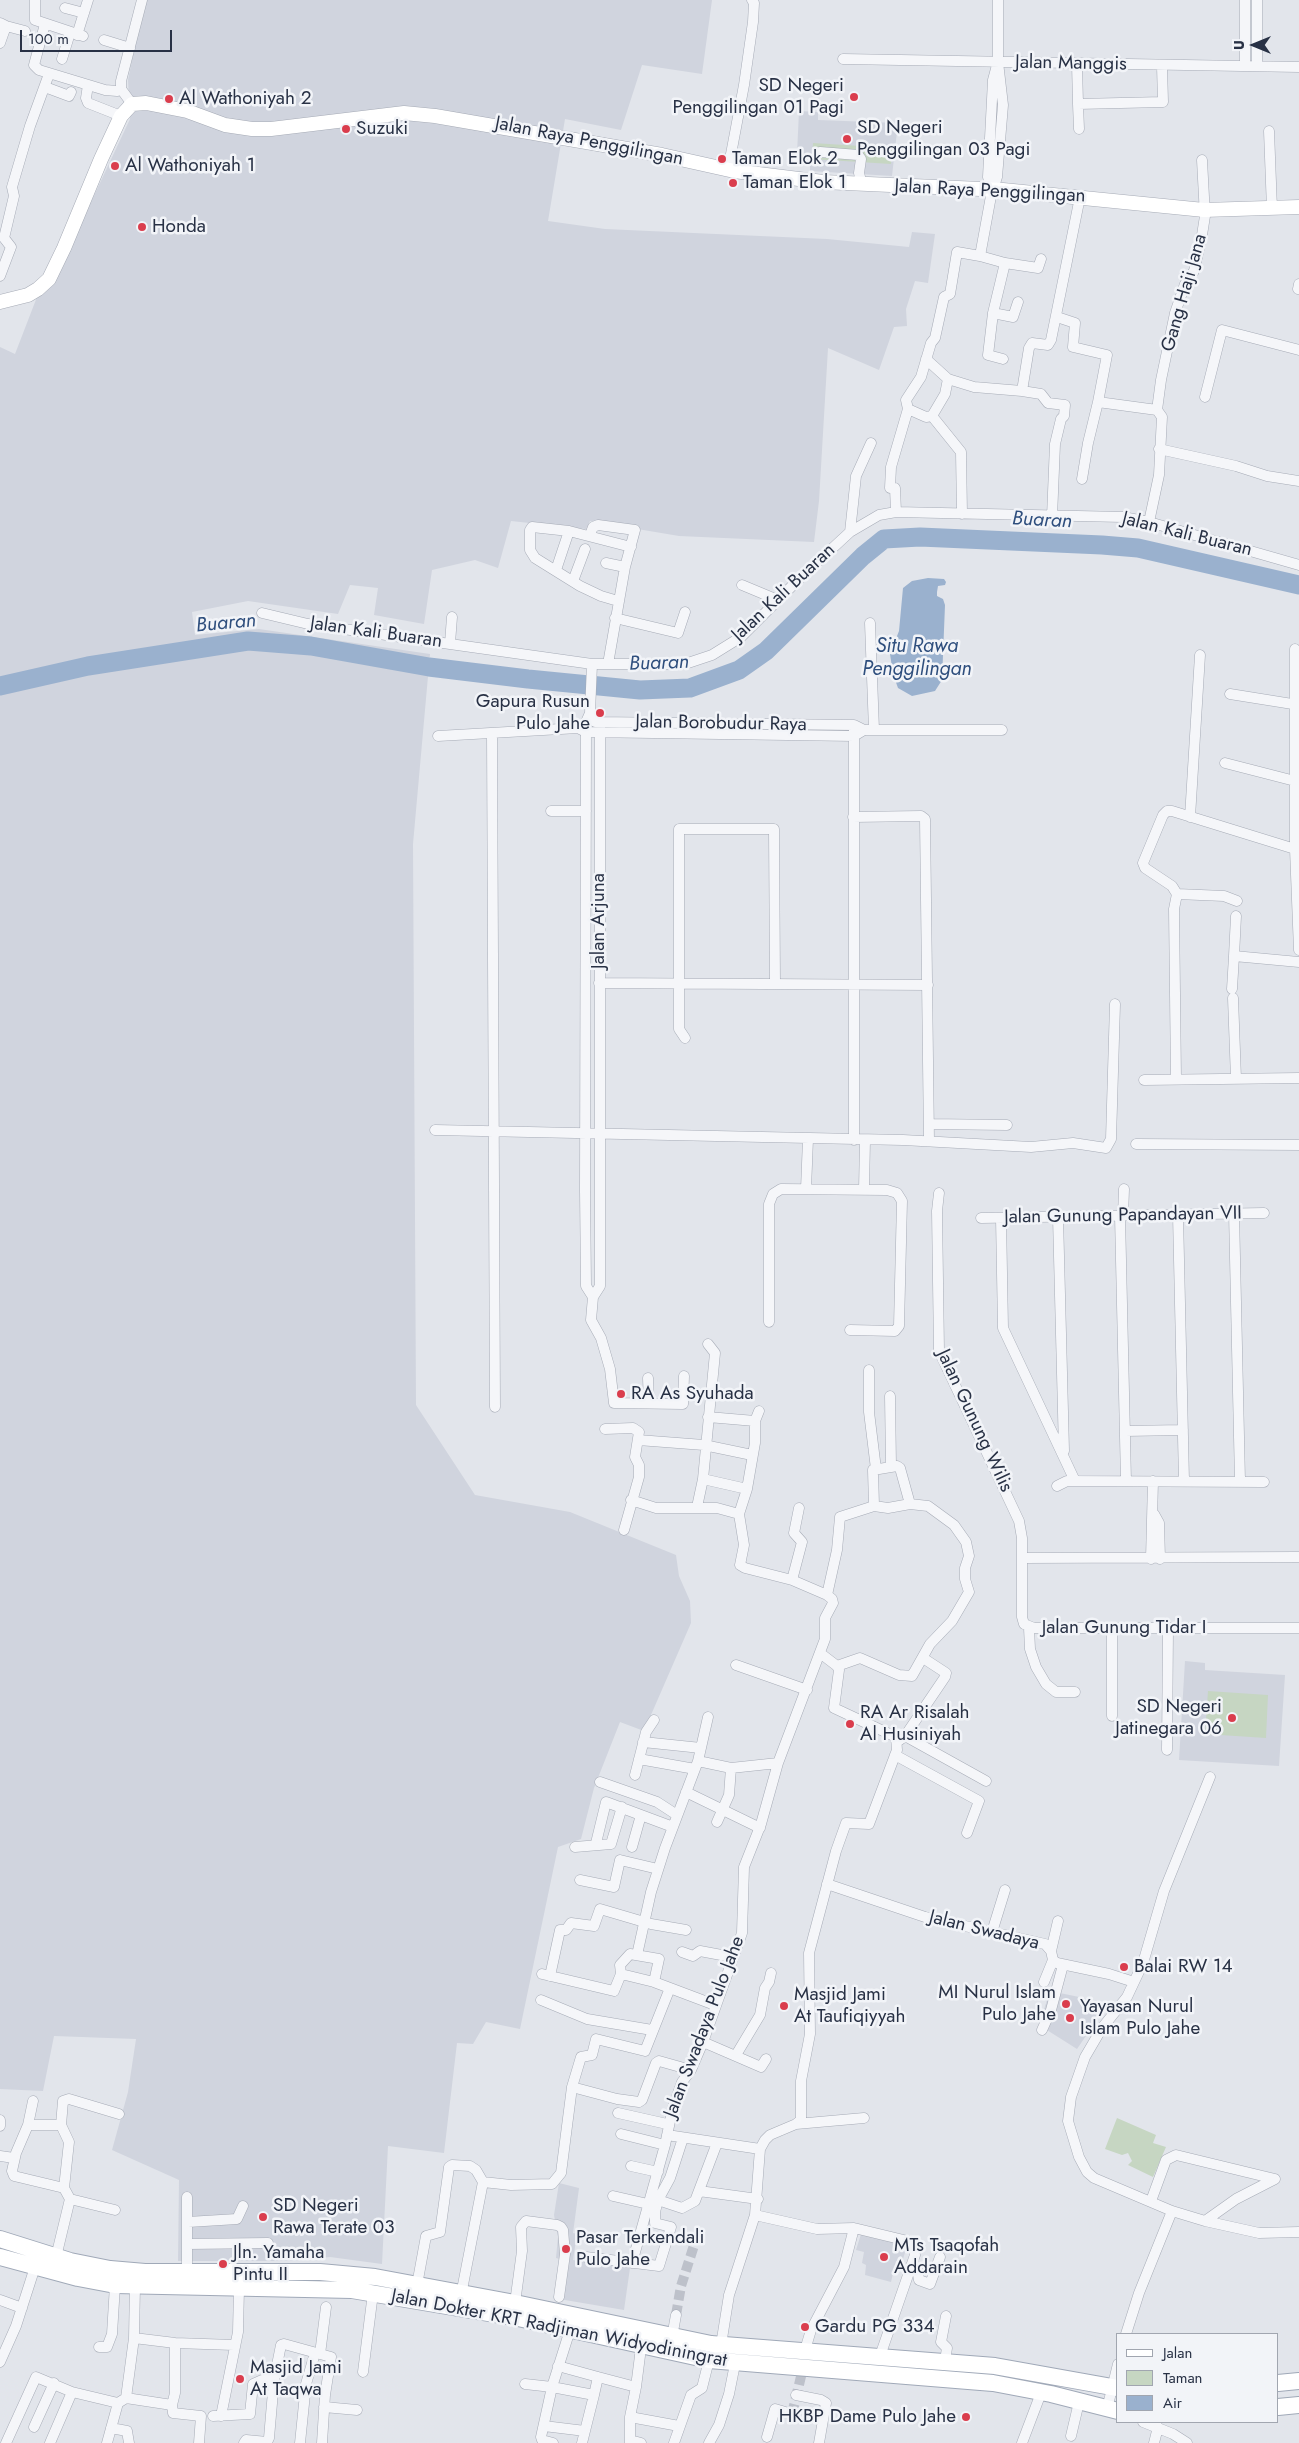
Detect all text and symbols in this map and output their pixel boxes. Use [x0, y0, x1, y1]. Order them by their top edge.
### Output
scale bar [22, 20, 175, 52]
north arrow [1229, 20, 1279, 70]
text: 100 m [28, 28, 69, 50]
text: U [1229, 40, 1249, 50]
street label: Jalan Manggis [1015, 52, 1127, 76]
place label: SD Negeri Penggilingan 01 Pagi [672, 75, 844, 119]
place label: Al Wathoniyah 2 [179, 88, 311, 110]
marker: SD Negeri Penggilingan 01 Pagi [848, 91, 860, 103]
marker: Al Wathoniyah 2 [163, 93, 175, 105]
street label: Jalan Raya Penggilingan [493, 113, 685, 171]
place label: SD Negeri Penggilingan 03 Pagi [857, 117, 1030, 161]
place label: Suzuki [356, 118, 408, 140]
marker: Suzuki [340, 123, 352, 135]
marker: SD Negeri Penggilingan 03 Pagi [841, 133, 853, 145]
place label: Taman Elok 2 [732, 148, 838, 170]
marker: Taman Elok 2 [716, 153, 728, 165]
place label: Al Wathoniyah 1 [125, 155, 255, 177]
marker: Al Wathoniyah 1 [109, 160, 121, 172]
place label: Taman Elok 1 [743, 172, 847, 194]
street label: Jalan Raya Penggilingan [894, 176, 1086, 208]
marker: Taman Elok 1 [727, 177, 739, 189]
place label: Honda [152, 216, 206, 238]
marker: Honda [136, 221, 148, 233]
street label: Gang Haji Jana [1157, 232, 1213, 354]
water label: Buaran [1011, 507, 1073, 535]
street label: Jalan Kali Buaran [1120, 508, 1254, 562]
street label: Jalan Kali Buaran [728, 539, 840, 647]
water label: Buaran [195, 609, 257, 639]
street label: Jalan Kali Buaran [309, 612, 443, 654]
water label: Situ Rawa Penggilingan [862, 635, 972, 682]
water label: Buaran [629, 651, 689, 677]
place label: Gapura Rusun Pulo Jahe [476, 691, 590, 735]
marker: Gapura Rusun Pulo Jahe [594, 707, 606, 719]
street label: Jalan Borobudur Raya [635, 711, 807, 737]
street label: Jalan Arjuna [588, 873, 610, 969]
street label: Jalan Gunung Papandayan VII [1004, 1203, 1242, 1229]
street label: Jalan Gunung Wilis [931, 1346, 1017, 1496]
place label: RA As Syuhada [631, 1383, 754, 1405]
marker: RA As Syuhada [615, 1388, 627, 1400]
street label: Jalan Gunung Tidar I [1042, 1617, 1206, 1639]
place label: SD Negeri Jatinegara 06 [1115, 1696, 1222, 1740]
place label: RA Ar Risalah Al Husiniyah [860, 1702, 969, 1746]
marker: SD Negeri Jatinegara 06 [1226, 1712, 1238, 1724]
marker: RA Ar Risalah Al Husiniyah [844, 1718, 856, 1730]
street label: Jalan Swadaya [927, 1906, 1041, 1956]
street label: Jalan Swadaya Pulo Jahe [660, 1933, 750, 2121]
place label: Balai RW 14 [1134, 1956, 1233, 1978]
marker: Balai RW 14 [1118, 1961, 1130, 1973]
place label: MI Nurul Islam Pulo Jahe [938, 1982, 1056, 2026]
place label: Masjid Jami At Taufiqiyyah [794, 1984, 905, 2028]
place label: Yayasan Nurul Islam Pulo Jahe [1080, 1996, 1200, 2040]
marker: MI Nurul Islam Pulo Jahe [1060, 1998, 1072, 2010]
marker: Masjid Jami At Taufiqiyyah [778, 2000, 790, 2012]
marker: Yayasan Nurul Islam Pulo Jahe [1064, 2012, 1076, 2024]
place label: SD Negeri Rawa Terate 03 [273, 2195, 395, 2239]
marker: SD Negeri Rawa Terate 03 [257, 2211, 269, 2223]
place label: Pasar Terkendali Pulo Jahe [576, 2227, 704, 2271]
place label: MTs Tsaqofah Addarain [894, 2235, 999, 2279]
place label: Jln. Yamaha Pintu II [233, 2242, 324, 2286]
marker: Pasar Terkendali Pulo Jahe [560, 2243, 572, 2255]
marker: MTs Tsaqofah Addarain [878, 2251, 890, 2263]
marker: Jln. Yamaha Pintu II [217, 2258, 229, 2270]
street label: Jalan Dokter KRT Radjiman Widyodiningrat [389, 2285, 729, 2373]
place label: Gardu PG 334 [815, 2316, 935, 2338]
marker: Gardu PG 334 [799, 2321, 811, 2333]
legend [1116, 2333, 1279, 2423]
text: Jalan [1163, 2342, 1192, 2364]
place label: Masjid Jami At Taqwa [250, 2357, 342, 2401]
text: Taman [1163, 2367, 1202, 2389]
marker: Masjid Jami At Taqwa [234, 2373, 246, 2385]
text: Air [1163, 2392, 1182, 2414]
place label: HKBP Dame Pulo Jahe [779, 2406, 956, 2428]
marker: HKBP Dame Pulo Jahe [960, 2411, 972, 2423]

